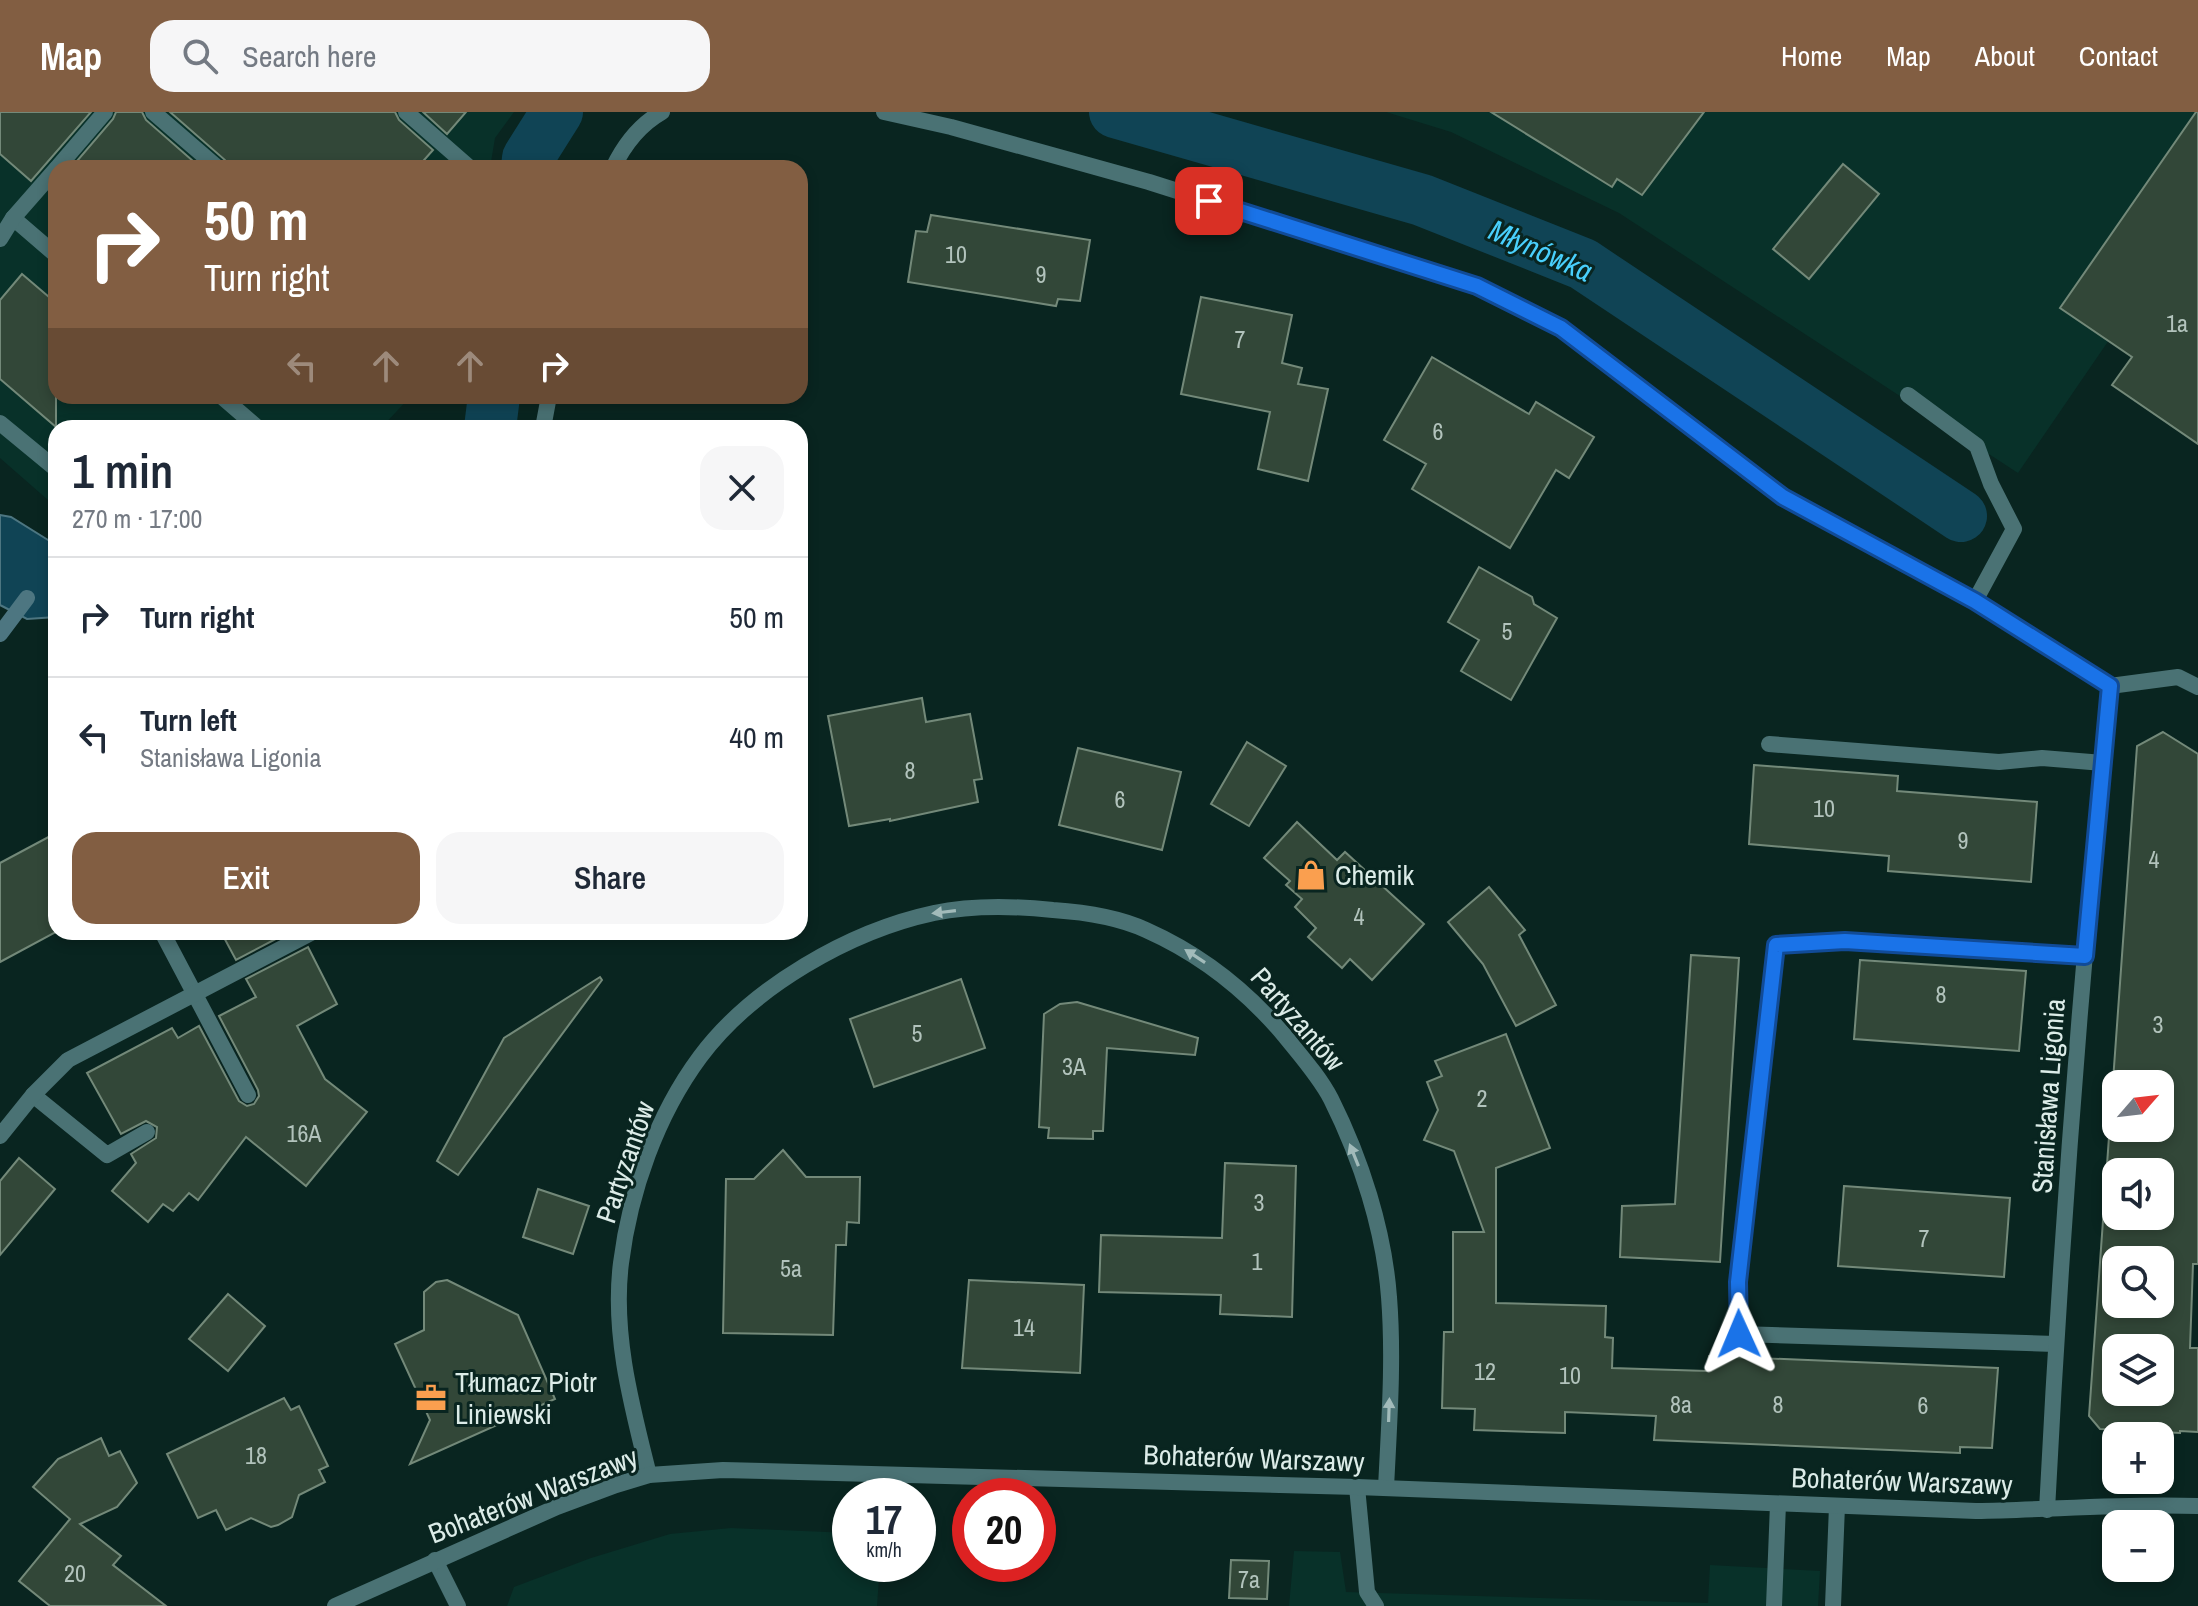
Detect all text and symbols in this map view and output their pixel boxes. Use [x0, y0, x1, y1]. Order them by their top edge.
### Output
search box [150, 20, 710, 92]
text: Map [40, 31, 102, 82]
icon: search [178, 34, 222, 78]
text: Search here [242, 36, 376, 76]
text: Home [1781, 37, 1842, 75]
text: Map [1886, 37, 1931, 75]
text: About [1975, 37, 2035, 75]
text: Contact [2079, 37, 2158, 75]
pin [1175, 167, 1243, 235]
icon: arrive [1187, 179, 1231, 223]
text: 50 m [204, 182, 309, 257]
icon: right [72, 192, 176, 296]
water label: Młynówka [1483, 209, 1599, 291]
house number: 10 [945, 238, 967, 270]
text: Turn right [204, 254, 329, 302]
house number: 9 [1036, 258, 1046, 290]
house number: 1a [2166, 307, 2188, 339]
house number: 7 [1235, 323, 1246, 355]
icon: left [280, 344, 324, 388]
icon: ahead [364, 344, 408, 388]
icon: ahead [448, 344, 492, 388]
icon: right [532, 344, 576, 388]
house number: 6 [1433, 415, 1443, 447]
text: 1 min [72, 438, 173, 503]
button: close [700, 446, 784, 530]
text: 270 m · 17:00 [72, 501, 202, 536]
icon: right [72, 595, 116, 639]
text: Turn right [140, 597, 254, 637]
text: 50 m [729, 597, 784, 637]
house number: 5 [1502, 615, 1513, 647]
text: Turn left [140, 700, 237, 740]
icon: left [72, 715, 116, 759]
text: 40 m [729, 717, 784, 757]
text: Stanisława Ligonia [140, 740, 321, 775]
house number: 8 [905, 754, 915, 786]
house number: 6 [1115, 783, 1125, 815]
house number: 10 [1813, 792, 1835, 824]
house number: 9 [1958, 824, 1968, 856]
button: Exit [72, 832, 420, 924]
button: Share [436, 832, 784, 924]
house number: 4 [2149, 843, 2160, 875]
place label: Chemik [1335, 856, 1415, 894]
shop icon: Chemik [1294, 858, 1328, 892]
house number: 4 [1354, 900, 1365, 932]
one-way arrow [932, 906, 957, 919]
one-way arrow [1184, 949, 1205, 964]
street label: Partyzantów [1242, 959, 1354, 1079]
house number: 8 [1936, 978, 1946, 1010]
street label: Stanisława Ligonia [2022, 997, 2074, 1195]
house number: 3 [2153, 1008, 2163, 1040]
house number: 5 [912, 1017, 923, 1049]
house number: 3A [1062, 1050, 1087, 1082]
north arrow [2102, 1070, 2174, 1142]
map controls [2102, 1070, 2174, 1582]
house number: 2 [1477, 1082, 1487, 1114]
street label: Partyzantów [586, 1096, 664, 1228]
house number: 16A [286, 1117, 322, 1149]
one-way arrow [1347, 1143, 1360, 1167]
button: sound [2102, 1158, 2174, 1230]
house number: 3 [1254, 1186, 1264, 1218]
house number: 7 [1919, 1222, 1930, 1254]
house number: 1 [1252, 1245, 1263, 1277]
button: search [2102, 1246, 2174, 1318]
house number: 5a [780, 1252, 802, 1284]
position arrow [1697, 1292, 1781, 1376]
house number: 14 [1013, 1311, 1035, 1343]
button: layers [2102, 1334, 2174, 1406]
house number: 12 [1474, 1355, 1496, 1387]
house number: 10 [1559, 1359, 1581, 1391]
place label: Tłumacz Piotr Liniewski [455, 1363, 597, 1433]
office icon: Tłumacz Piotr Liniewski [414, 1381, 448, 1415]
house number: 8a [1670, 1388, 1692, 1420]
house number: 8 [1773, 1388, 1783, 1420]
house number: 6 [1918, 1389, 1928, 1421]
one-way arrow [1383, 1397, 1396, 1422]
button: + [2102, 1422, 2174, 1494]
street label: Bohaterów Warszawy [1143, 1435, 1366, 1481]
street label: Bohaterów Warszawy [423, 1437, 644, 1552]
house number: 18 [245, 1439, 267, 1471]
street label: Bohaterów Warszawy [1791, 1458, 2014, 1504]
speed limit sign: 20 [952, 1478, 1056, 1582]
text: 17 [866, 1493, 902, 1546]
button: − [2102, 1510, 2174, 1582]
text: km/h [866, 1536, 902, 1563]
house number: 20 [64, 1557, 86, 1589]
house number: 7a [1238, 1563, 1260, 1595]

